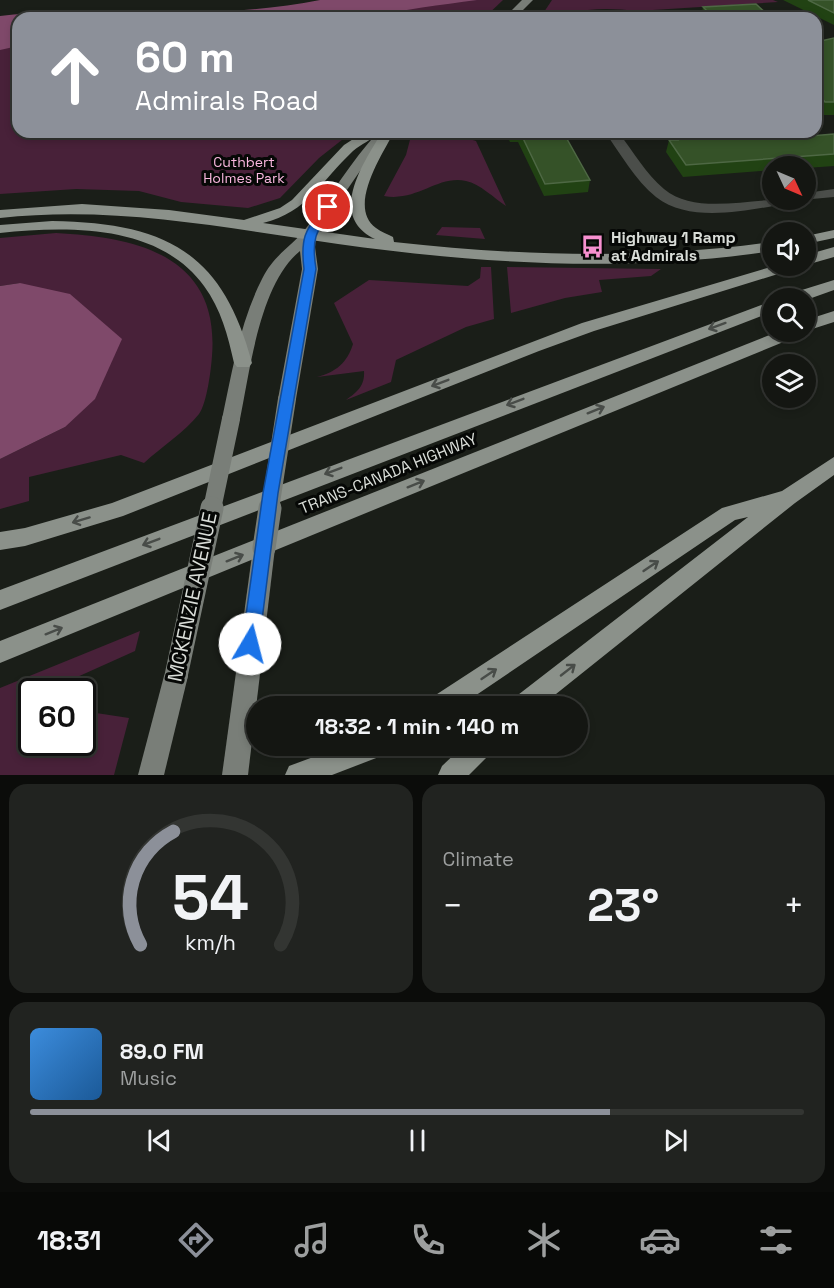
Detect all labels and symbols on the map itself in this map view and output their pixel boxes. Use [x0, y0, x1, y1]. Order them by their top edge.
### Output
park label: Cuthbert Holmes Park [203, 153, 285, 187]
north arrow [762, 156, 816, 210]
pin [302, 181, 353, 232]
place label: Highway 1 Ramp at Admirals [611, 227, 736, 266]
bus stop icon: Highway 1 Ramp at Admirals [580, 233, 606, 259]
one-way arrow [709, 322, 727, 333]
one-way arrow [431, 379, 449, 390]
one-way arrow [506, 397, 525, 408]
one-way arrow [586, 404, 605, 415]
street label: TRANS-CANADA HIGHWAY [296, 428, 481, 519]
one-way arrow [324, 467, 343, 478]
one-way arrow [406, 478, 424, 489]
street label: MCKENZIE AVENUE [161, 510, 223, 684]
one-way arrow [72, 515, 91, 526]
one-way arrow [142, 537, 161, 548]
one-way arrow [226, 552, 244, 563]
one-way arrow [642, 560, 659, 572]
position arrow [218, 612, 282, 676]
one-way arrow [45, 625, 63, 636]
one-way arrow [560, 663, 576, 676]
one-way arrow [480, 668, 496, 680]
speed limit sign: 60 [18, 678, 96, 756]

